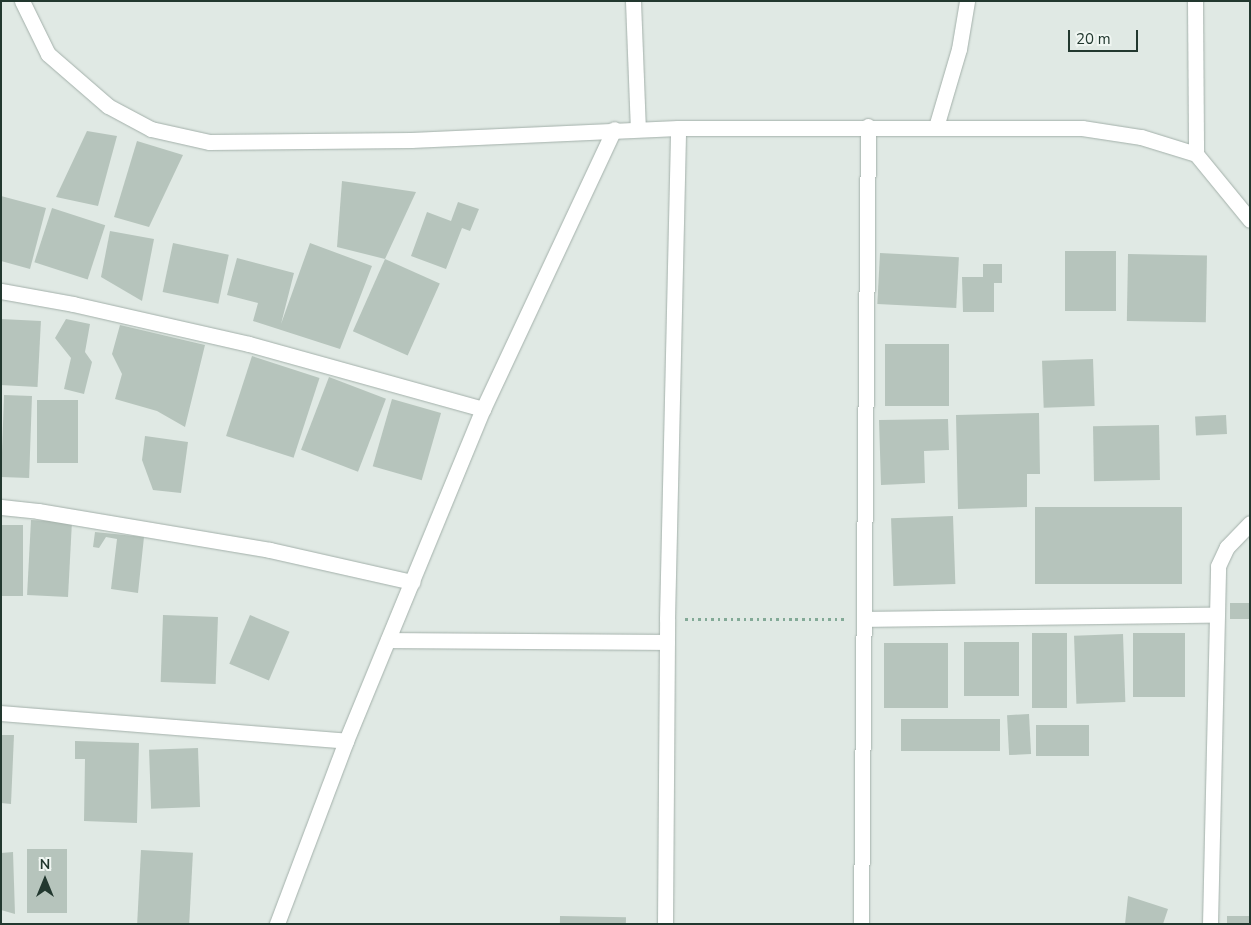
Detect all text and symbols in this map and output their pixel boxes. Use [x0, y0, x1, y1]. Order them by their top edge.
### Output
scale bar [1071, 20, 1141, 52]
text: 20 m [1076, 29, 1111, 49]
north arrow [20, 855, 70, 905]
text: N [40, 855, 50, 874]

